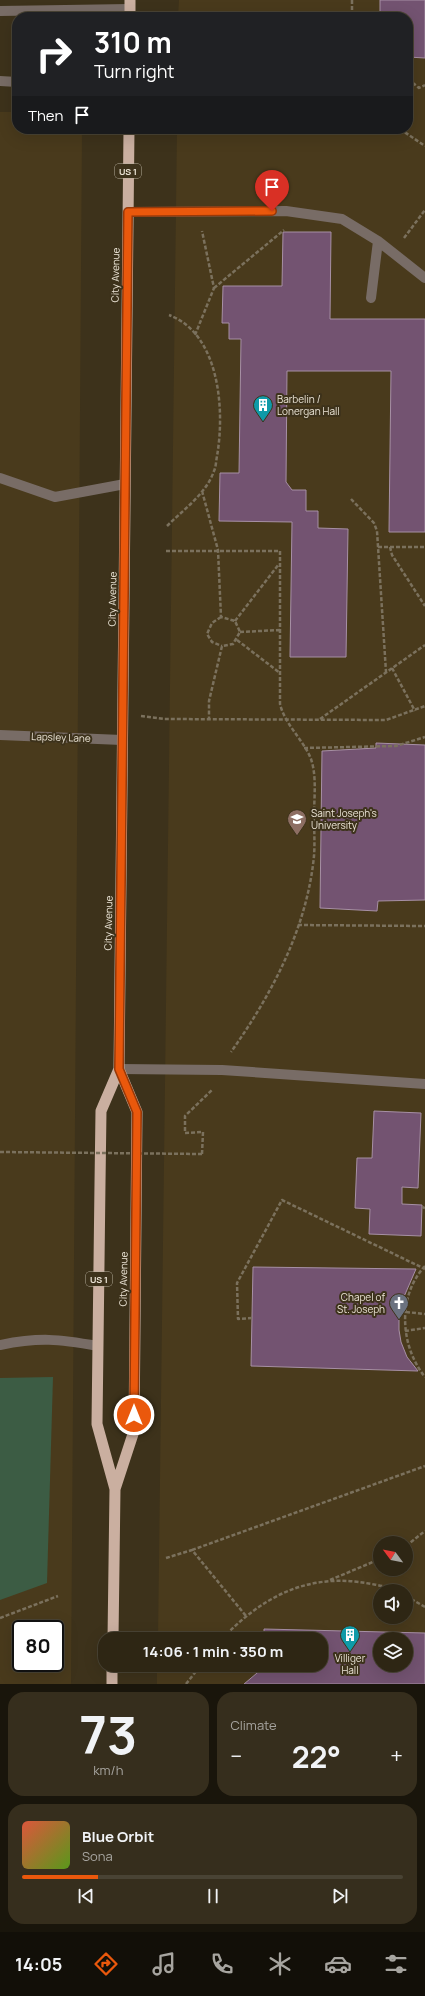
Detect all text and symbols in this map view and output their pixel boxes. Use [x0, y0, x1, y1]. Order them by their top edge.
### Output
text: 310 m [94, 23, 172, 61]
icon: right [28, 28, 80, 80]
text: Turn right [94, 59, 175, 83]
icon: arrive [71, 104, 93, 126]
text: Then [28, 105, 63, 126]
road number: US 1 [115, 164, 141, 178]
pin [255, 170, 289, 211]
icon: arrive [261, 176, 283, 198]
street label: City Avenue [108, 247, 122, 303]
place label: Barbelin / Lonergan Hall [277, 392, 340, 418]
building icon: Barbelin / Lonergan Hall [252, 394, 274, 422]
street label: City Avenue [105, 571, 119, 627]
street label: Lapsley Lane [31, 729, 91, 745]
place label: Saint Joseph's University [311, 806, 377, 832]
school or university icon: Saint Joseph's University [286, 808, 308, 836]
street label: City Avenue [101, 895, 115, 951]
street label: City Avenue [116, 1251, 130, 1307]
road number: US 1 [86, 1272, 112, 1286]
place label: Chapel of St. Joseph [337, 1290, 385, 1316]
church icon: Chapel of St. Joseph [388, 1292, 410, 1320]
position arrow [113, 1394, 155, 1436]
north arrow [373, 1536, 413, 1576]
map controls [373, 1536, 413, 1672]
button: sound [373, 1584, 413, 1624]
speed limit sign: 80 [12, 1620, 64, 1672]
building icon: Villiger Hall [339, 1624, 361, 1652]
button: layers [373, 1632, 413, 1672]
text: 14:06 · 1 min · 350 m [143, 1641, 283, 1662]
place label: Villiger Hall [335, 1651, 366, 1677]
text: 73 [79, 1699, 137, 1770]
text: Climate [231, 1716, 277, 1734]
text: 22° [292, 1736, 341, 1777]
text: − [231, 1741, 242, 1771]
text: + [390, 1741, 403, 1771]
text: km/h [93, 1761, 123, 1779]
text: Blue Orbit [82, 1826, 154, 1847]
text: Sona [82, 1847, 113, 1865]
icon: previous [75, 1885, 97, 1907]
icon: pause [202, 1885, 224, 1907]
icon: next [329, 1885, 351, 1907]
icon: directions [92, 1950, 120, 1978]
icon: music [150, 1950, 178, 1978]
icon: phone [208, 1950, 236, 1978]
icon: climate [266, 1950, 294, 1978]
icon: car [324, 1950, 352, 1978]
icon: filters [382, 1950, 410, 1978]
text: 14:05 [15, 1952, 62, 1976]

